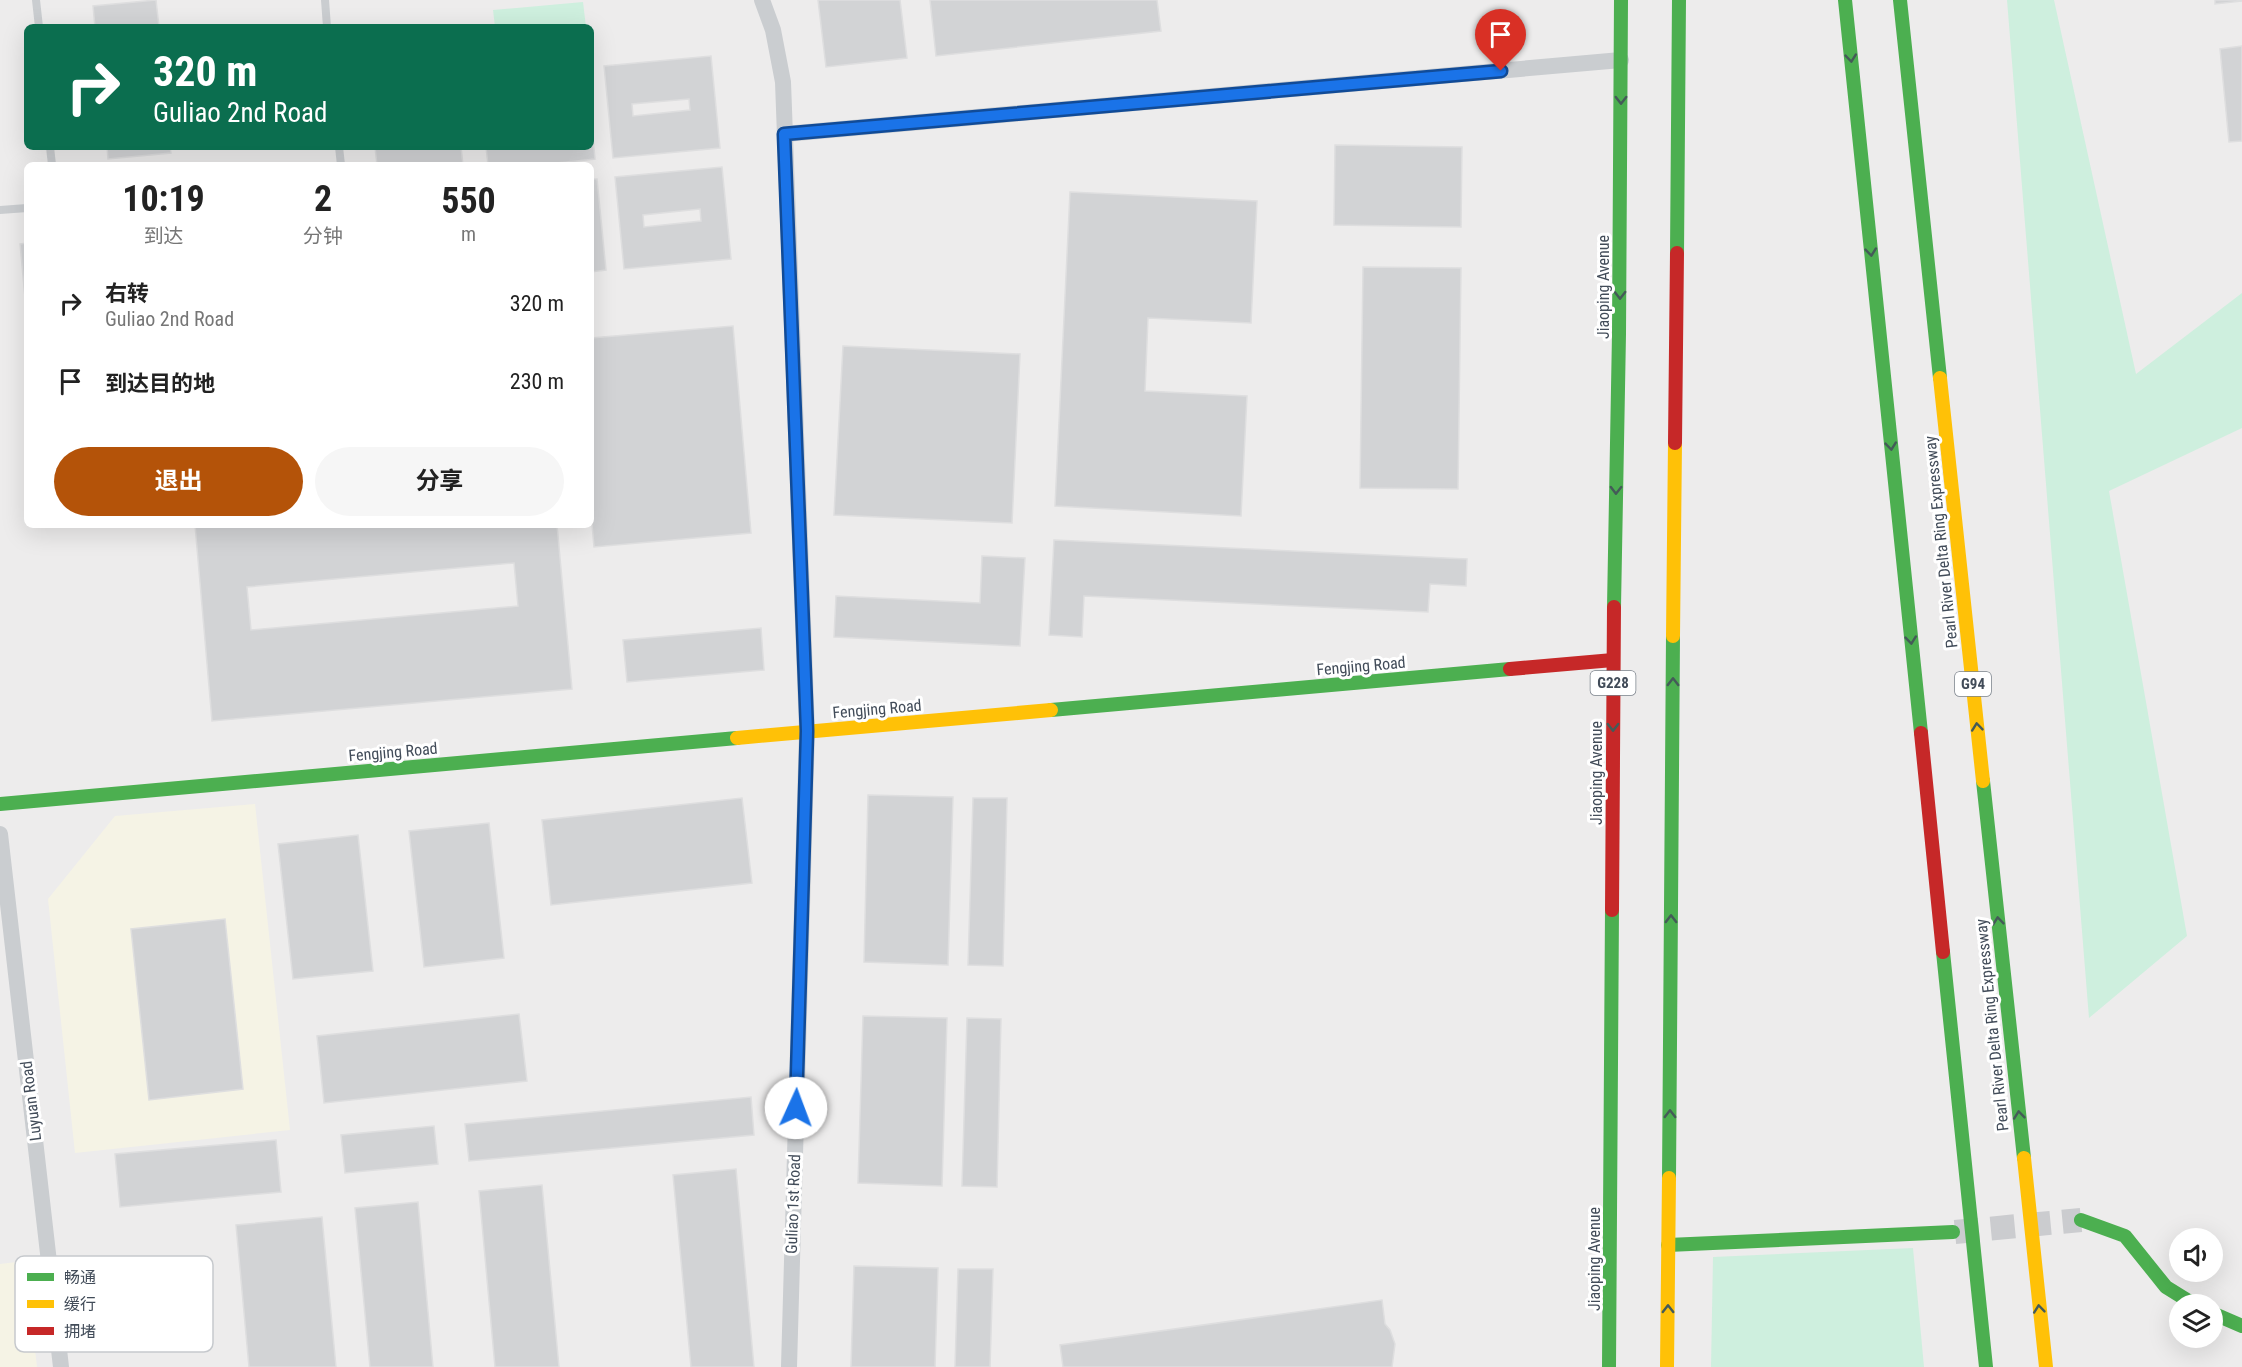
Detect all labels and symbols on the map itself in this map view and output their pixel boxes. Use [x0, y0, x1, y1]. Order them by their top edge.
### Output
pin [1475, 9, 1526, 71]
one-way arrow [1844, 54, 1857, 63]
one-way arrow [1615, 96, 1627, 105]
street label: Jiaoping Avenue [1594, 235, 1613, 339]
one-way arrow [1864, 248, 1877, 257]
one-way arrow [1613, 291, 1626, 300]
street label: Pearl River Delta Ring Expressway [1920, 435, 1962, 649]
one-way arrow [1884, 442, 1897, 451]
one-way arrow [1610, 486, 1623, 495]
one-way arrow [1904, 636, 1917, 645]
street label: Fengjing Road [1316, 653, 1406, 679]
road number: G228 [1590, 671, 1636, 695]
road number: G94 [1955, 672, 1991, 696]
one-way arrow [1667, 677, 1679, 686]
street label: Fengjing Road [832, 696, 922, 722]
street label: Jiaoping Avenue [1587, 721, 1606, 825]
one-way arrow [1607, 723, 1619, 732]
one-way arrow [1971, 723, 1984, 732]
street label: Fengjing Road [348, 739, 438, 765]
one-way arrow [1665, 914, 1677, 923]
one-way arrow [1992, 916, 2005, 926]
street label: Pearl River Delta Ring Expressway [1971, 918, 2013, 1132]
street label: Luyuan Road [17, 1060, 45, 1142]
position arrow [764, 1076, 828, 1140]
one-way arrow [1663, 1109, 1676, 1118]
one-way arrow [2013, 1110, 2026, 1119]
street label: Guliao 1st Road [782, 1154, 804, 1254]
street label: Jiaoping Avenue [1585, 1207, 1604, 1311]
legend [15, 1256, 213, 1352]
text: 畅通 [64, 1268, 96, 1287]
text: 缓行 [64, 1295, 96, 1314]
one-way arrow [1662, 1304, 1674, 1313]
one-way arrow [2033, 1304, 2046, 1313]
text: 拥堵 [64, 1322, 96, 1341]

